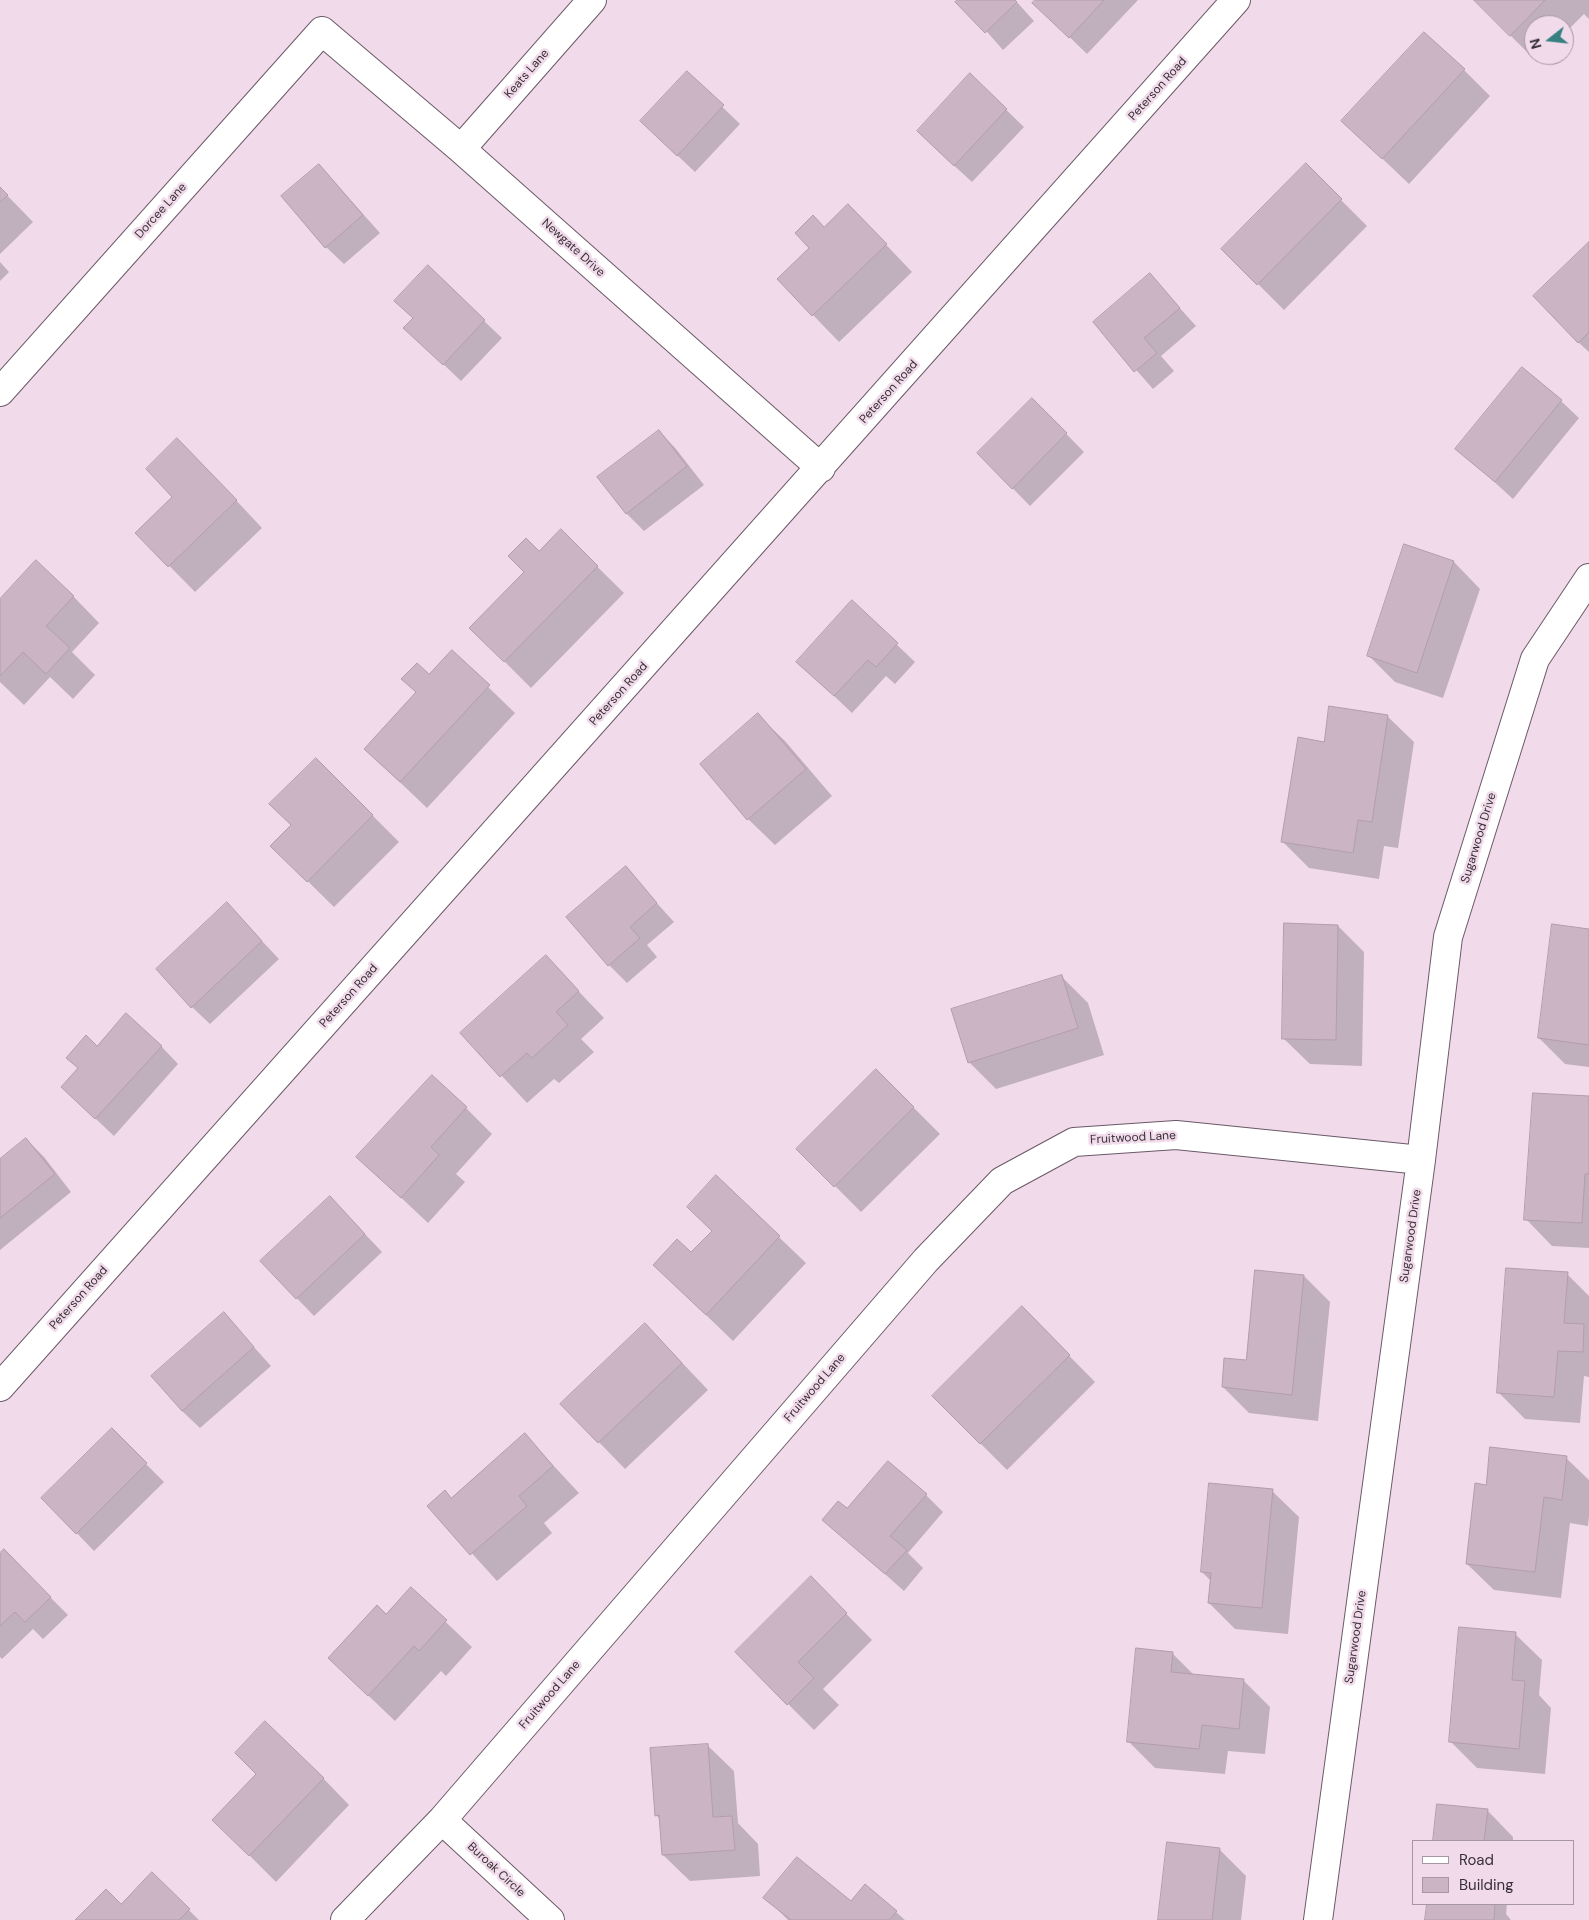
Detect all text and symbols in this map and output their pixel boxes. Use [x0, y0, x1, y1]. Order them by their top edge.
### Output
north arrow [1524, 15, 1574, 65]
text: N [1525, 36, 1546, 51]
street label: Keats Lane [502, 47, 552, 101]
street label: Peterson Road [1126, 54, 1190, 124]
street label: Dorcee Lane [132, 180, 190, 242]
street label: Newgate Drive [539, 216, 607, 280]
street label: Peterson Road [857, 357, 921, 427]
street label: Peterson Road [587, 659, 651, 729]
street label: Sugarwood Drive [1458, 791, 1500, 885]
street label: Peterson Road [317, 961, 381, 1031]
street label: Fruitwood Lane [1090, 1129, 1176, 1147]
street label: Sugarwood Drive [1397, 1189, 1425, 1283]
street label: Peterson Road [47, 1263, 111, 1333]
street label: Fruitwood Lane [781, 1351, 849, 1425]
street label: Sugarwood Drive [1342, 1590, 1370, 1684]
street label: Fruitwood Lane [516, 1658, 584, 1732]
street label: Buroak Circle [464, 1840, 528, 1900]
legend [1412, 1840, 1574, 1905]
text: Road [1459, 1850, 1494, 1870]
text: Building [1459, 1875, 1514, 1895]

